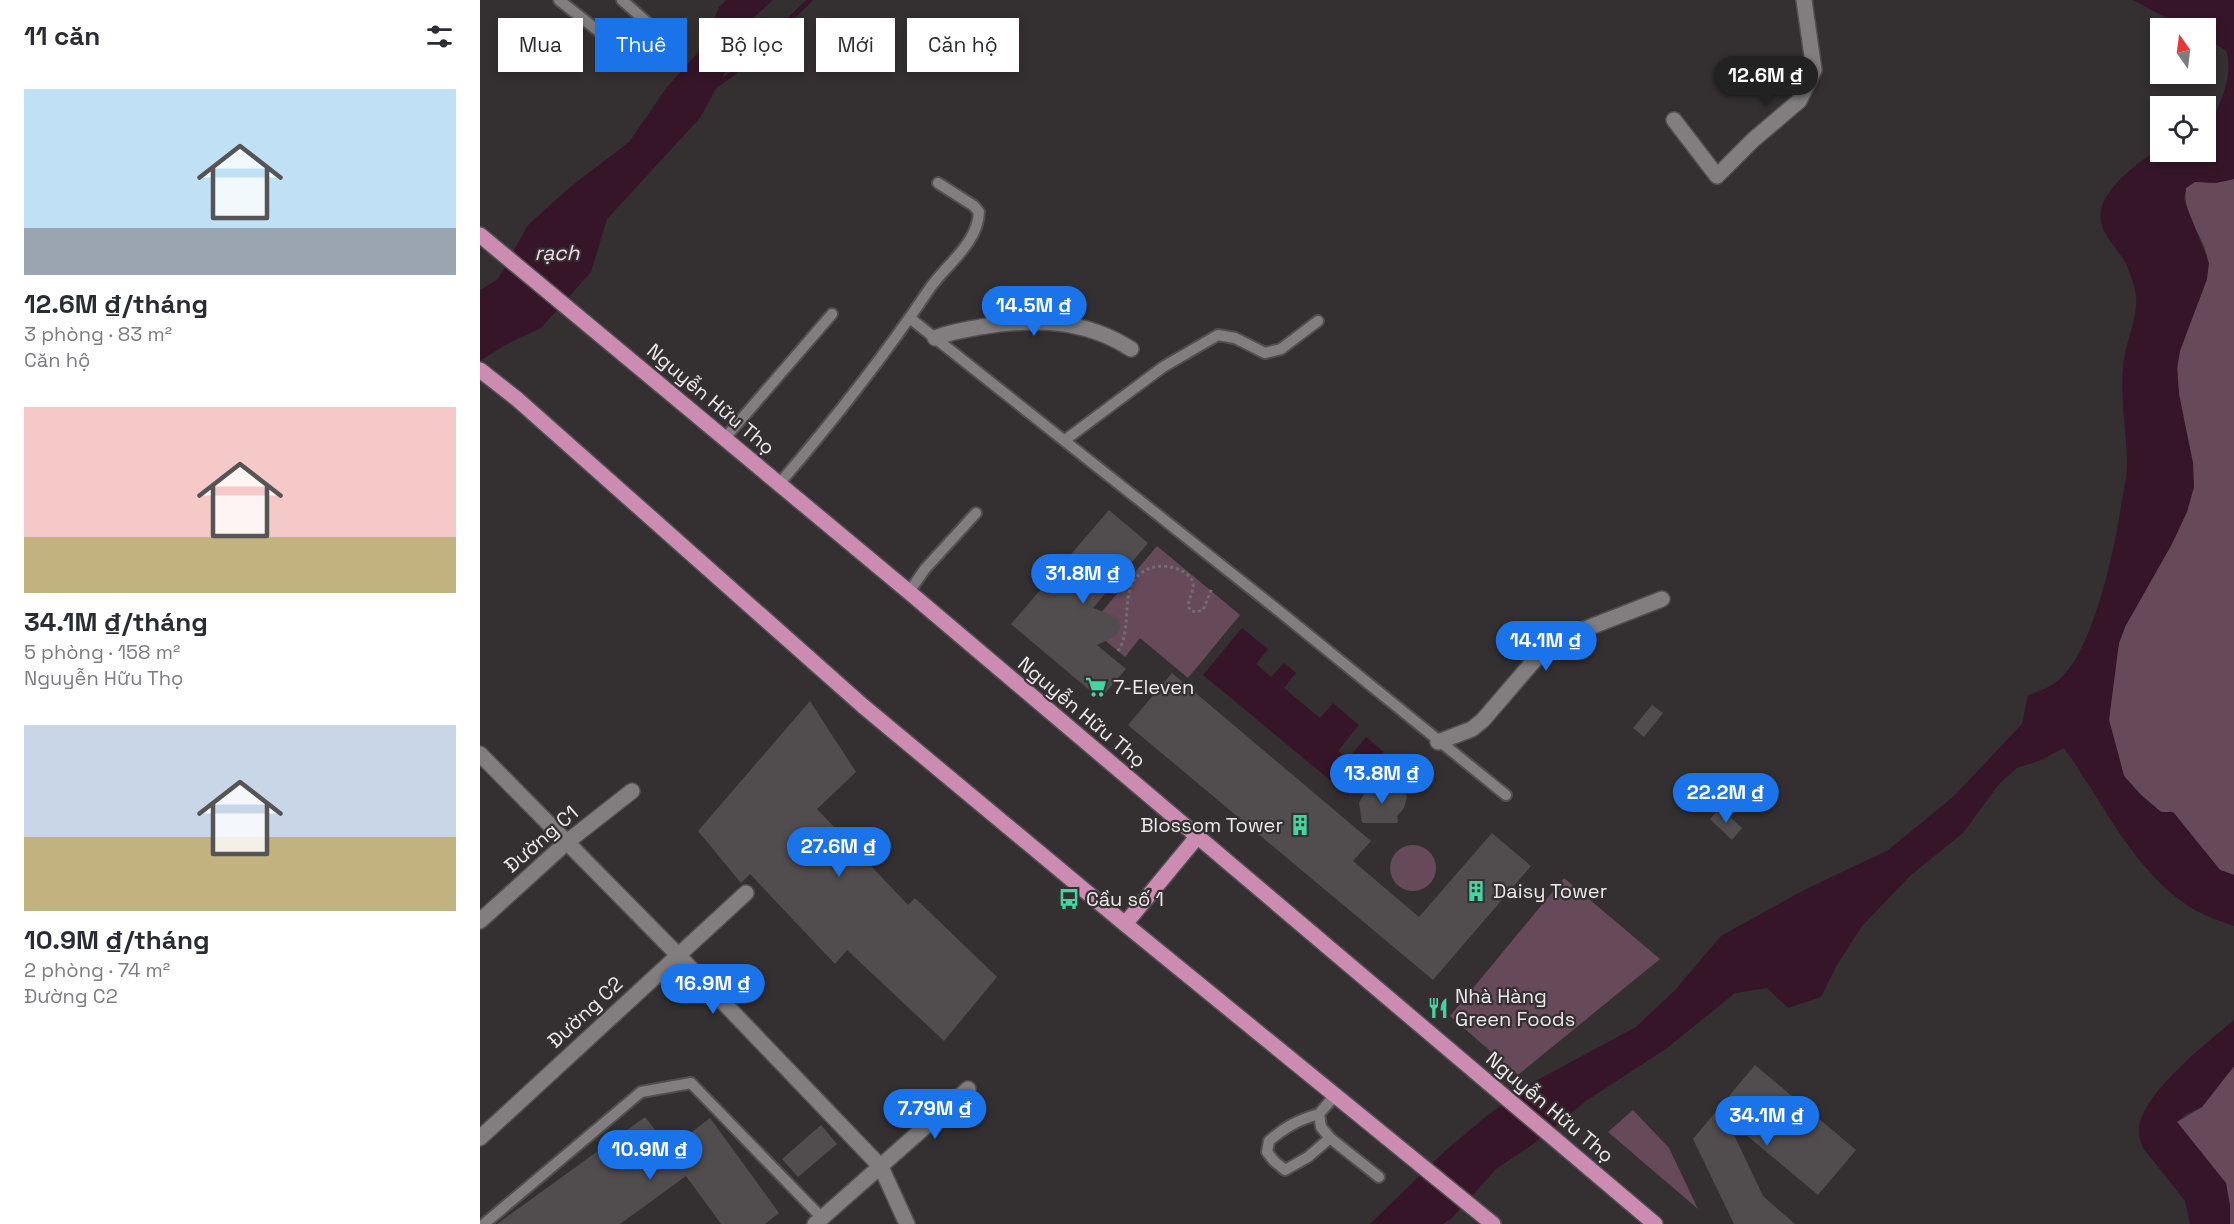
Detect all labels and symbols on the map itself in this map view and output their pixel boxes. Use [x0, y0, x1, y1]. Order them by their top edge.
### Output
north arrow [2150, 18, 2216, 84]
pin: 12.6M ₫ [1711, 56, 1821, 107]
water label: rạch [535, 239, 581, 266]
pin: 14.5M ₫ [979, 286, 1089, 337]
street label: Nguyễn Hữu Thọ [642, 338, 780, 460]
pin: 31.8M ₫ [1028, 554, 1138, 605]
pin: 14.1M ₫ [1491, 621, 1601, 672]
street label: Nguyễn Hữu Thọ [1013, 651, 1151, 773]
place label: 7-Eleven [1113, 674, 1194, 700]
supermarket icon: 7-Eleven [1084, 675, 1108, 699]
pin: 13.8M ₫ [1327, 754, 1437, 805]
pin: 22.2M ₫ [1671, 773, 1781, 824]
street label: Đường C1 [499, 800, 583, 878]
place label: Blossom Tower [1140, 812, 1283, 838]
building icon: Blossom Tower [1288, 813, 1312, 837]
pin: 27.6M ₫ [784, 827, 894, 878]
place label: Daisy Tower [1493, 878, 1607, 904]
building icon: Daisy Tower [1464, 879, 1488, 903]
place label: Cầu số 1 [1086, 886, 1164, 912]
bus stop icon: Cầu số 1 [1057, 887, 1081, 911]
pin: 16.9M ₫ [658, 964, 768, 1015]
street label: Đường C2 [542, 971, 628, 1053]
place label: Nhà Hàng Green Foods [1455, 983, 1575, 1032]
restaurant icon: Nhà Hàng Green Foods [1426, 996, 1450, 1020]
street label: Nguyễn Hữu Thọ [1481, 1046, 1619, 1168]
pin: 7.79M ₫ [880, 1089, 990, 1140]
pin: 34.1M ₫ [1712, 1096, 1822, 1147]
pin: 10.9M ₫ [595, 1130, 705, 1181]

